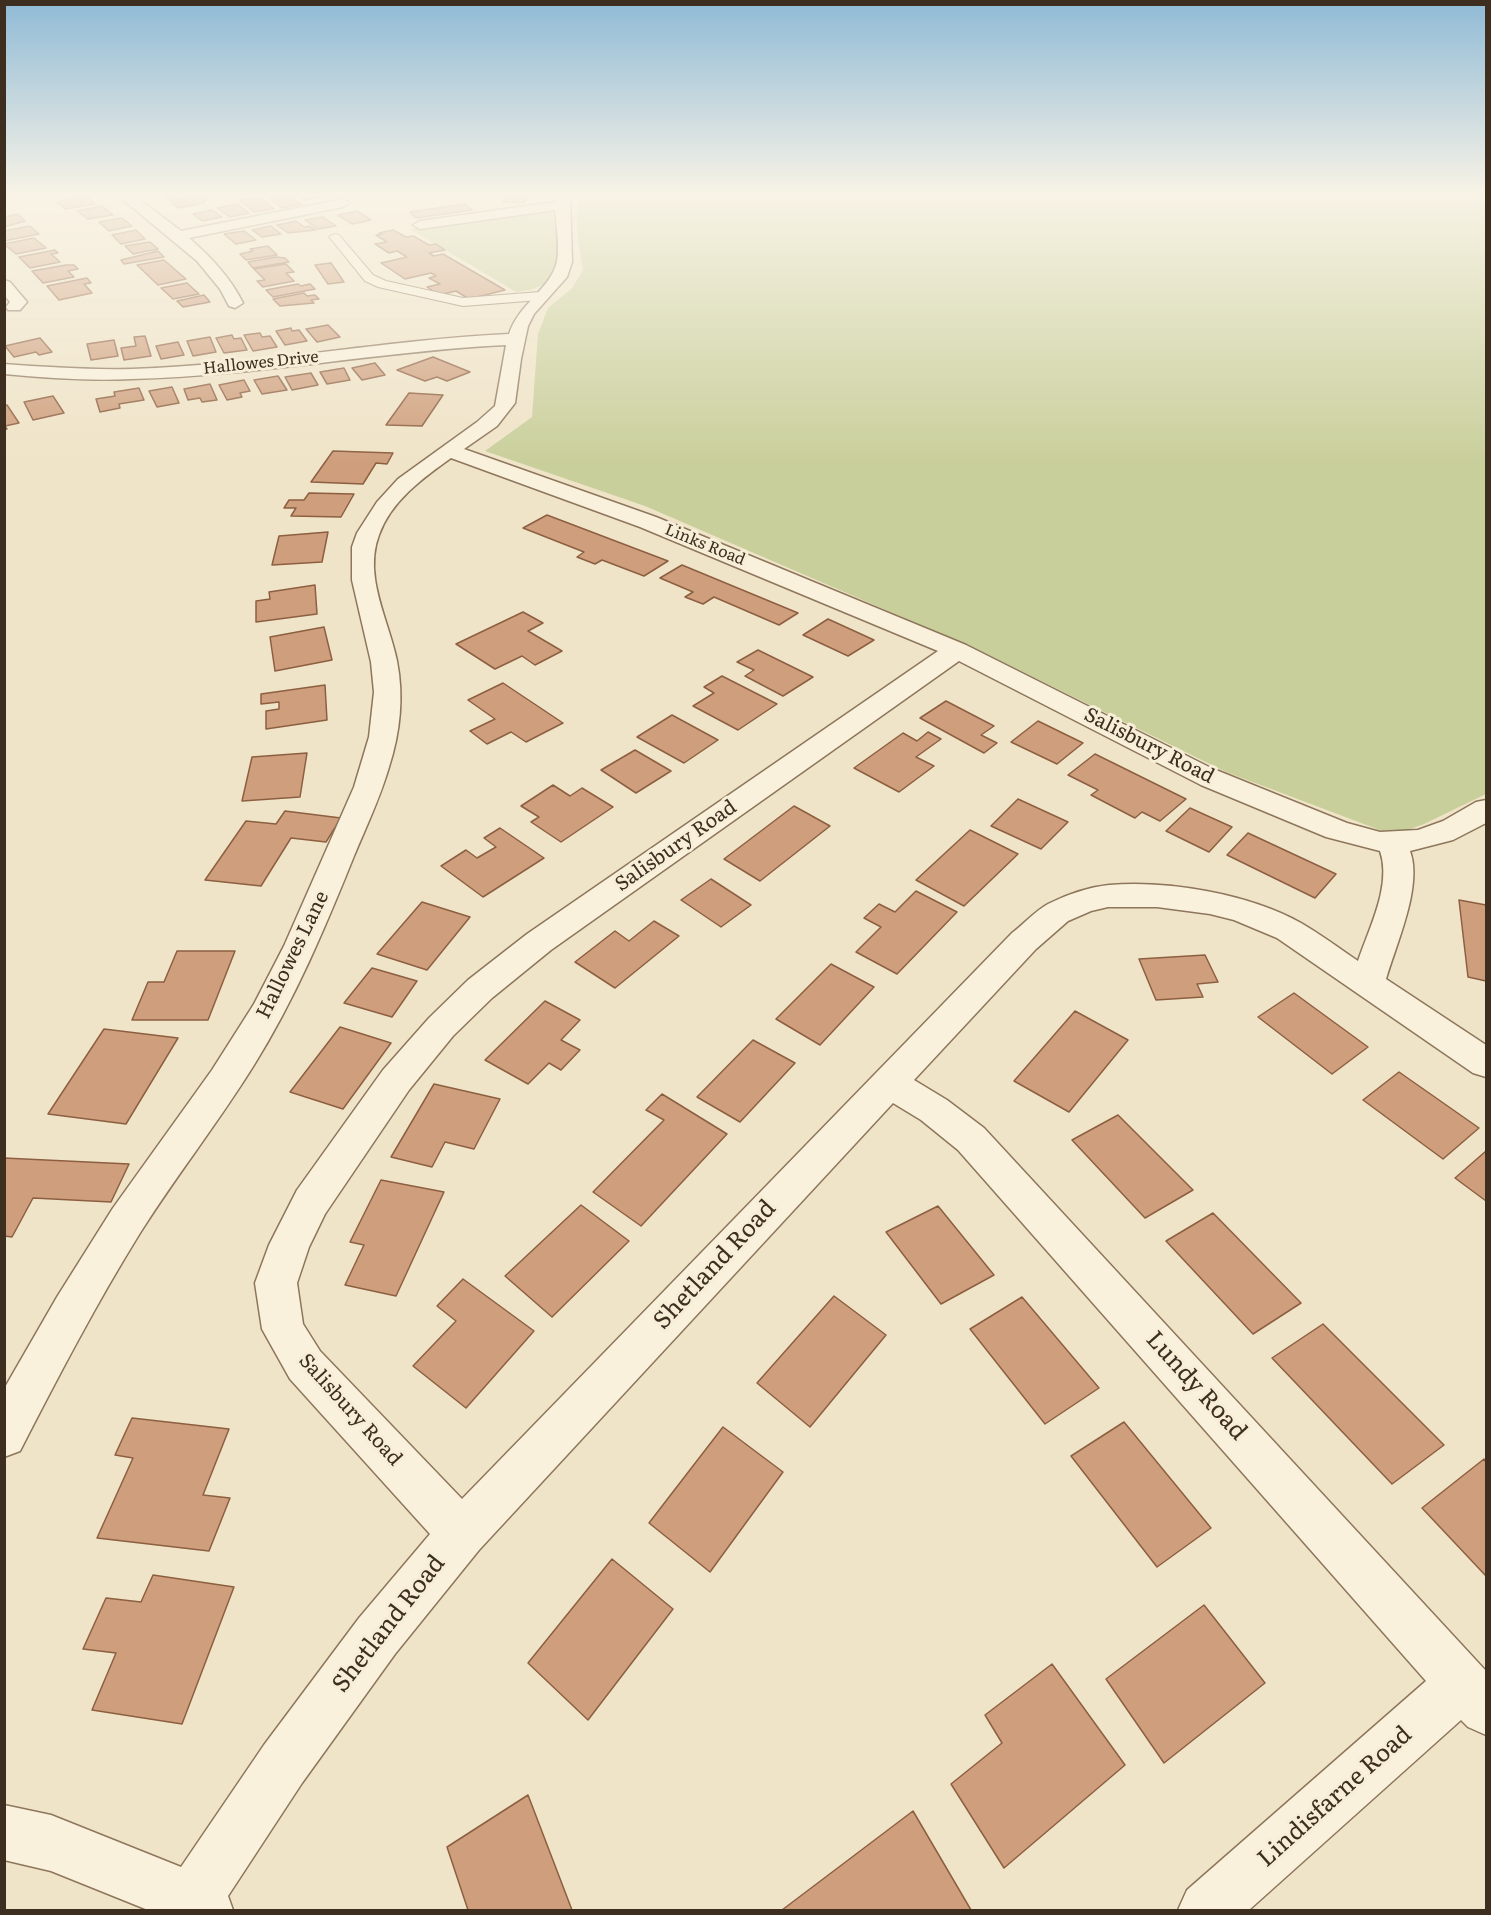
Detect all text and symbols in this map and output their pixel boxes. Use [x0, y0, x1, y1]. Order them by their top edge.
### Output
street label: Hallowes Drive [202, 347, 320, 379]
street label: Links Road [662, 520, 748, 570]
street label: Salisbury Road [1080, 703, 1218, 789]
street label: Salisbury Road [611, 795, 741, 897]
street label: Hallowes Lane [252, 887, 334, 1023]
street label: Shetland Road [648, 1194, 782, 1336]
street label: Lundy Road [1140, 1326, 1252, 1446]
street label: Salisbury Road [293, 1349, 407, 1471]
street label: Shetland Road [327, 1550, 451, 1698]
street label: Lindisfarne Road [1252, 1720, 1418, 1874]

